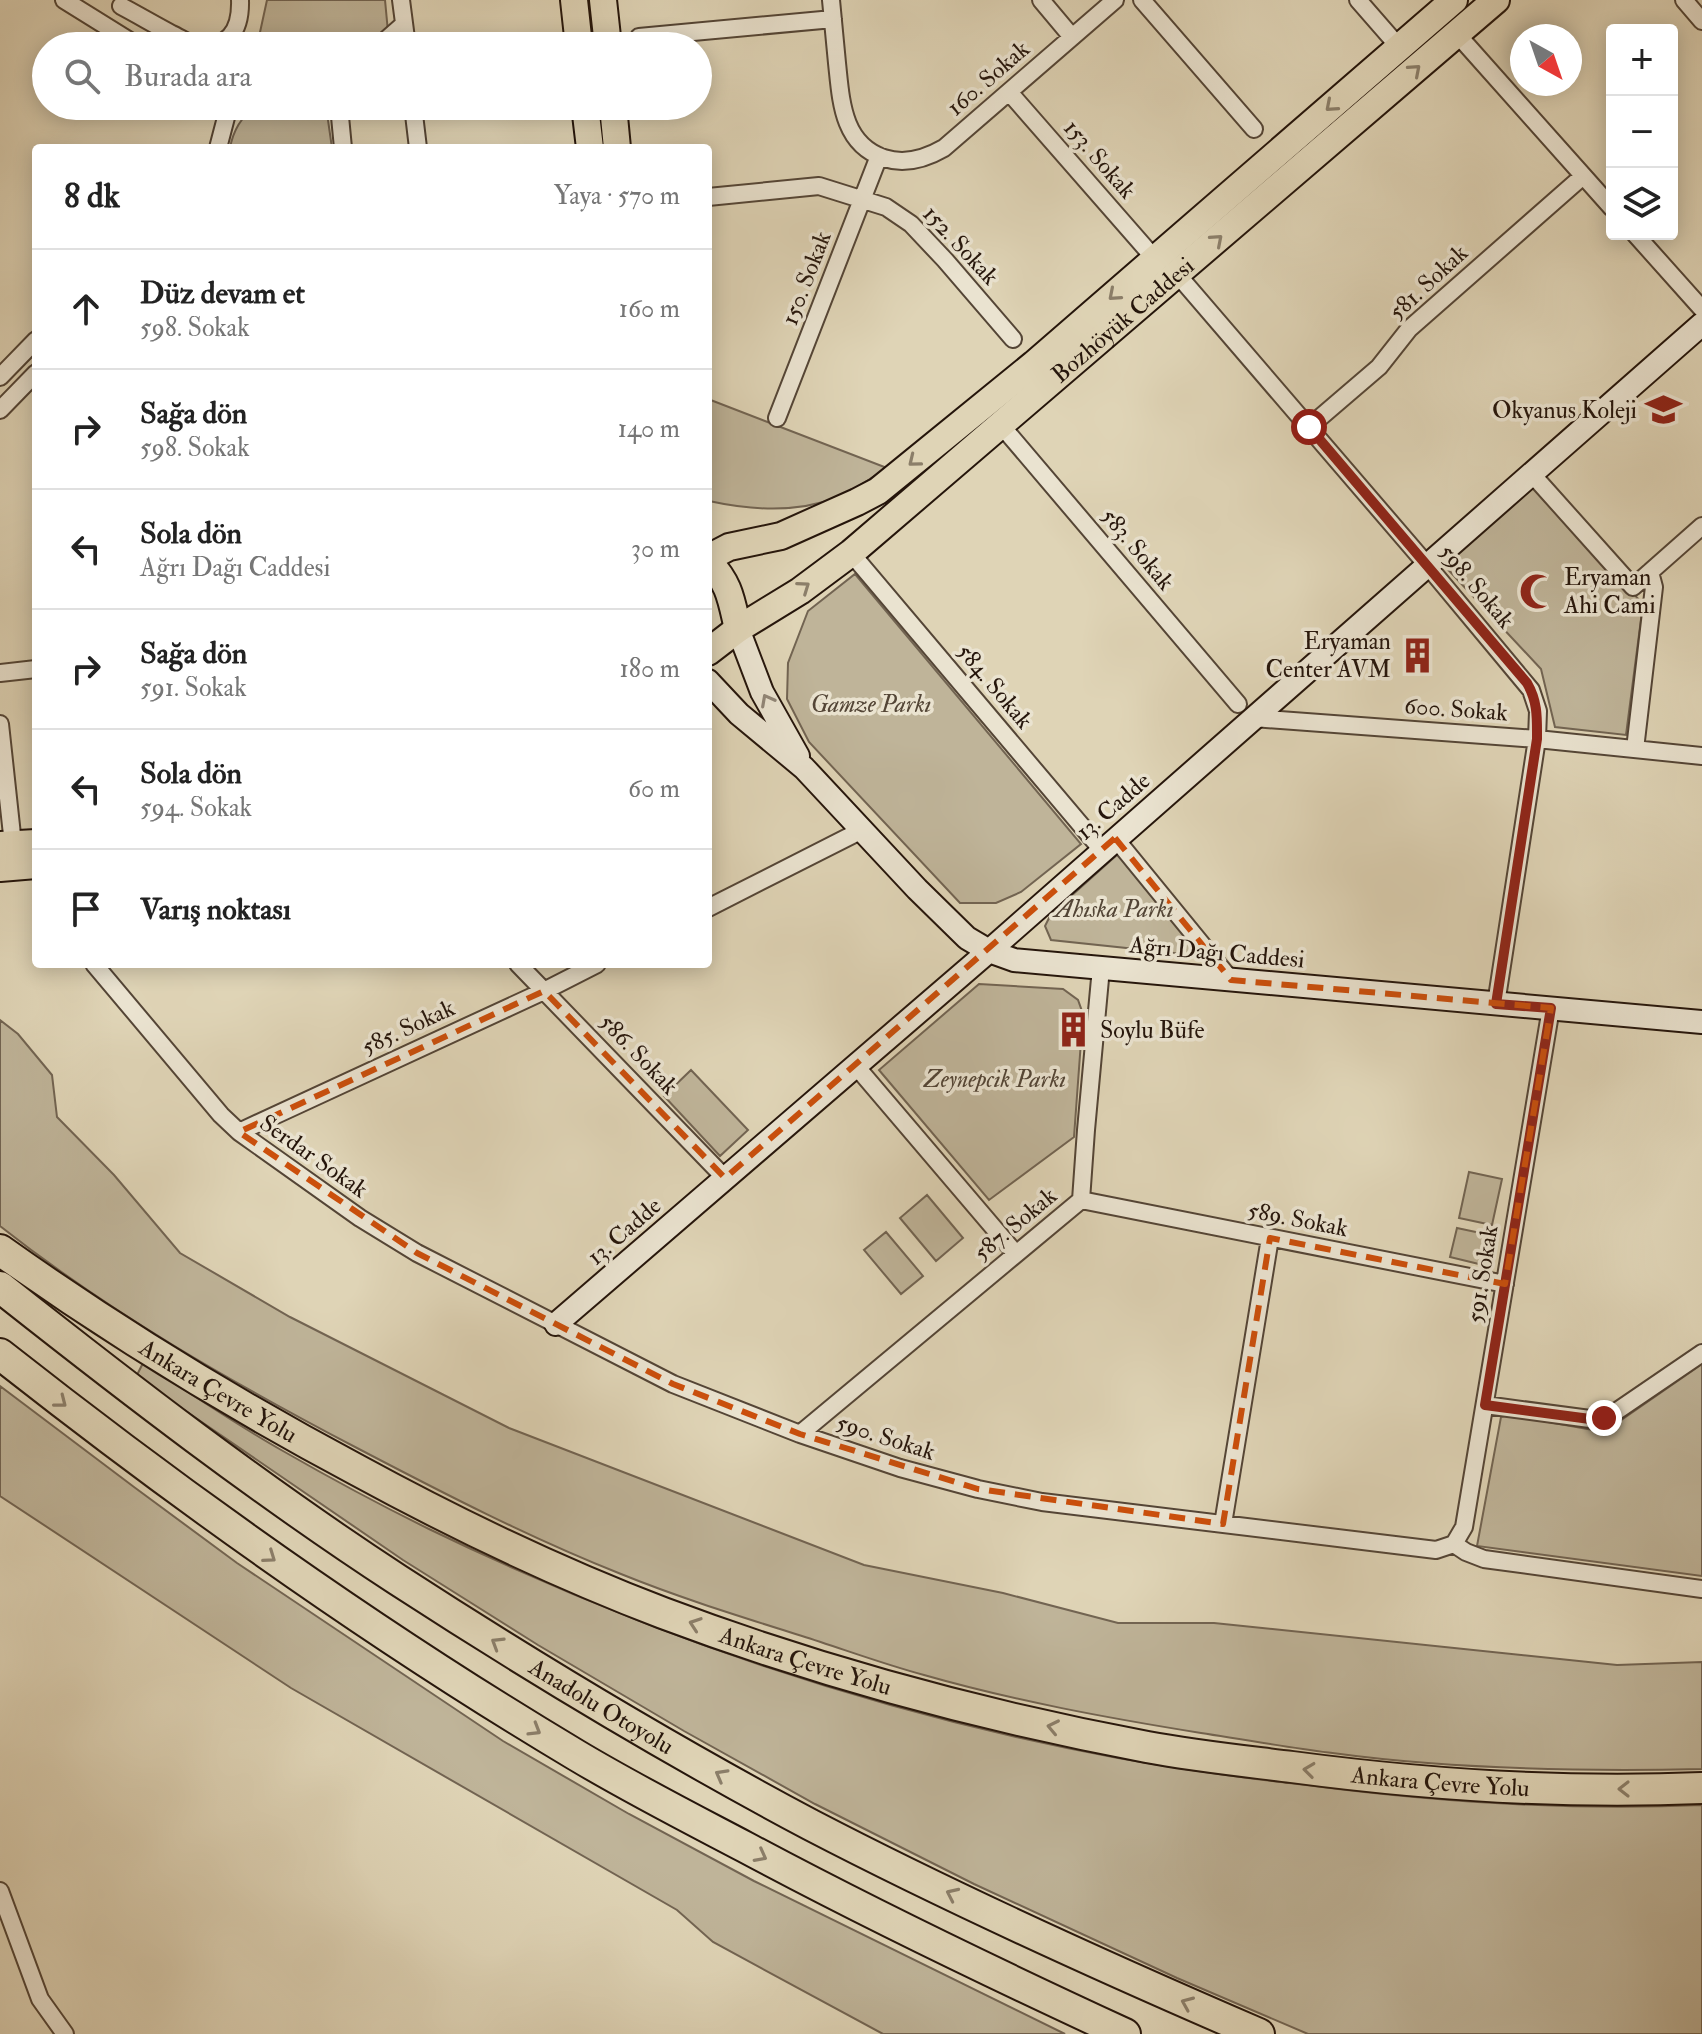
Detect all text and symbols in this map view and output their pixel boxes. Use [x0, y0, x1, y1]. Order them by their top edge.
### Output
north arrow [1510, 24, 1582, 96]
map controls [1606, 24, 1678, 240]
button: + [1606, 24, 1678, 96]
search box [32, 32, 712, 120]
street label: 160. Sokak [940, 34, 1037, 123]
icon: search [60, 54, 104, 98]
text: Burada ara [124, 58, 252, 95]
one-way arrow [1405, 65, 1420, 80]
one-way arrow [1326, 96, 1341, 111]
button: − [1606, 96, 1678, 168]
street label: 153. Sokak [1057, 113, 1143, 206]
button: layers [1606, 168, 1678, 240]
text: 8 dk [64, 175, 120, 218]
text: Yaya · 570 m [554, 180, 680, 212]
street label: 152. Sokak [916, 199, 1006, 292]
street label: 150. Sokak [774, 226, 839, 330]
one-way arrow [1208, 235, 1223, 249]
street label: 581. Sokak [1382, 237, 1475, 327]
street label: Bozhöyük Caddesi [1045, 251, 1201, 390]
text: Düz devam et [140, 275, 305, 312]
one-way arrow [1108, 285, 1123, 299]
icon: ahead [64, 287, 108, 331]
text: 160 m [619, 293, 680, 325]
text: 598. Sokak [140, 312, 250, 344]
school or university icon: Okyanus Koleji [1644, 391, 1682, 429]
text: Sağa dön [140, 395, 247, 432]
place label: Okyanus Koleji [1492, 395, 1637, 426]
icon: right [64, 407, 108, 451]
route start [1291, 409, 1327, 445]
text: 140 m [618, 413, 680, 445]
text: 598. Sokak [140, 432, 250, 464]
one-way arrow [909, 451, 923, 466]
street label: 583. Sokak [1094, 502, 1181, 597]
text: Sola dön [140, 515, 242, 552]
icon: left [64, 527, 108, 571]
text: 30 m [631, 533, 680, 565]
street label: 598. Sokak [1432, 538, 1521, 635]
text: Ağrı Dağı Caddesi [140, 552, 330, 584]
place label: Eryaman Ahi Cami [1563, 562, 1656, 621]
mosque icon: Eryaman Ahi Cami [1519, 572, 1557, 610]
one-way arrow [796, 583, 810, 597]
place label: Eryaman Center AVM [1265, 626, 1391, 685]
text: Sağa dön [140, 635, 247, 672]
building icon: Eryaman Center AVM [1398, 636, 1436, 674]
street label: 584. Sokak [950, 637, 1040, 736]
icon: right [64, 647, 108, 691]
text: 180 m [620, 653, 680, 685]
text: 591. Sokak [140, 672, 247, 704]
park label: Gamze Parkı [811, 689, 931, 720]
street label: 600. Sokak [1403, 690, 1509, 729]
one-way arrow [761, 694, 776, 709]
text: Sola dön [140, 755, 242, 792]
street label: 13. Cadde [1070, 766, 1157, 847]
icon: left [64, 767, 108, 811]
text: 60 m [628, 773, 680, 805]
text: 594. Sokak [140, 792, 252, 824]
icon: arrive [64, 887, 108, 931]
text: Varış noktası [140, 891, 291, 928]
park label: Ahıska Parkı [1051, 894, 1174, 925]
street label: Ağrı Dağı Caddesi [1127, 929, 1306, 976]
street label: 585. Sokak [357, 992, 460, 1062]
street label: 586. Sokak [592, 1007, 685, 1102]
building icon: Soylu Büfe [1055, 1011, 1093, 1049]
place label: Soylu Büfe [1100, 1015, 1205, 1046]
park label: Zeynepcik Parkı [923, 1064, 1066, 1095]
street label: Serdar Sokak [254, 1108, 374, 1205]
street label: 587. Sokak [967, 1180, 1064, 1268]
street label: 13. Cadde [581, 1191, 668, 1272]
street label: 589. Sokak [1245, 1195, 1351, 1244]
street label: 591. Sokak [1459, 1223, 1506, 1325]
street label: Ankara Çevre Yolu [132, 1332, 303, 1450]
one-way arrow [52, 1393, 67, 1407]
route end [1586, 1400, 1622, 1436]
street label: 590. Sokak [832, 1407, 940, 1468]
one-way arrow [262, 1547, 276, 1562]
one-way arrow [689, 1618, 703, 1634]
street label: Ankara Çevre Yolu [714, 1619, 895, 1703]
one-way arrow [491, 1637, 506, 1652]
street label: Anadolu Otoyolu [522, 1651, 679, 1762]
one-way arrow [1046, 1719, 1060, 1736]
one-way arrow [526, 1720, 541, 1735]
street label: Ankara Çevre Yolu [1349, 1759, 1530, 1804]
one-way arrow [1302, 1761, 1315, 1778]
one-way arrow [715, 1769, 729, 1784]
one-way arrow [1617, 1780, 1630, 1798]
one-way arrow [753, 1847, 768, 1862]
one-way arrow [945, 1888, 960, 1904]
one-way arrow [1181, 1997, 1196, 2013]

